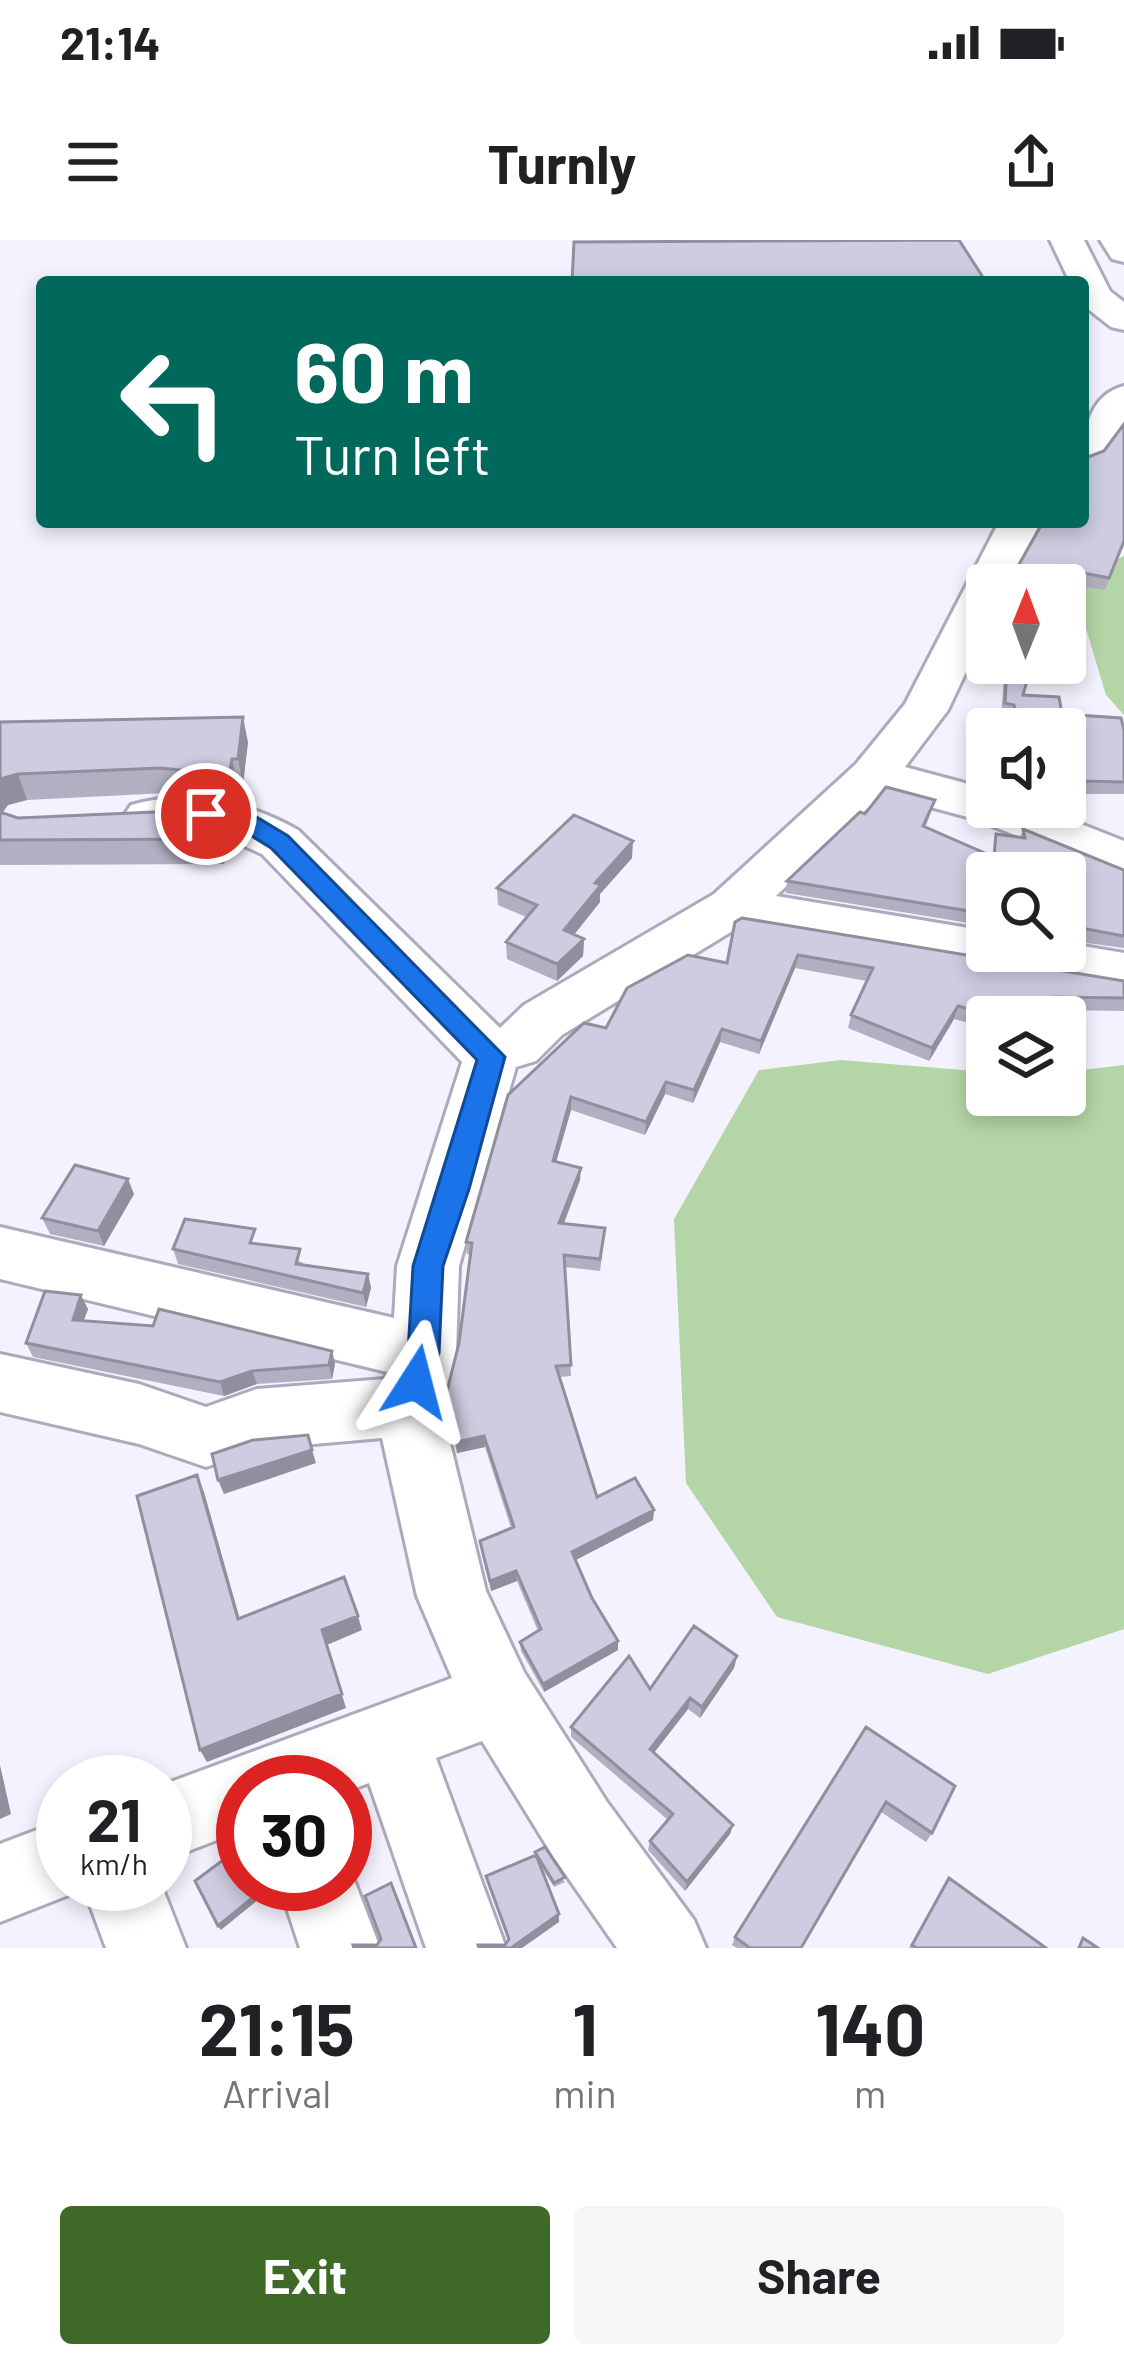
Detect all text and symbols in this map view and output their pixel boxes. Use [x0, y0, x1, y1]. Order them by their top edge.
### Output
text: 21:14 [60, 15, 160, 69]
icon: menu [60, 129, 126, 195]
icon: share [998, 129, 1064, 195]
text: Turnly [487, 130, 637, 195]
text: 60 m [294, 319, 474, 420]
icon: left [96, 324, 252, 480]
text: Turn left [294, 421, 491, 486]
north arrow [966, 564, 1086, 684]
map controls [966, 564, 1086, 1116]
button: sound [966, 708, 1086, 828]
pin [155, 763, 257, 865]
icon: arrive [173, 781, 239, 847]
button: search [966, 852, 1086, 972]
button: layers [966, 996, 1086, 1116]
position arrow [353, 1319, 479, 1445]
speed limit sign: 30 [216, 1755, 372, 1911]
text: 21 [87, 1782, 141, 1854]
text: km/h [80, 1845, 148, 1881]
text: 21:15 [199, 1984, 355, 2070]
text: 1 [572, 1984, 598, 2070]
text: 140 [815, 1984, 925, 2070]
text: Arrival [222, 2069, 331, 2116]
text: min [553, 2069, 617, 2116]
text: m [854, 2069, 886, 2116]
button: Exit [60, 2206, 550, 2344]
button: Share [574, 2206, 1064, 2344]

